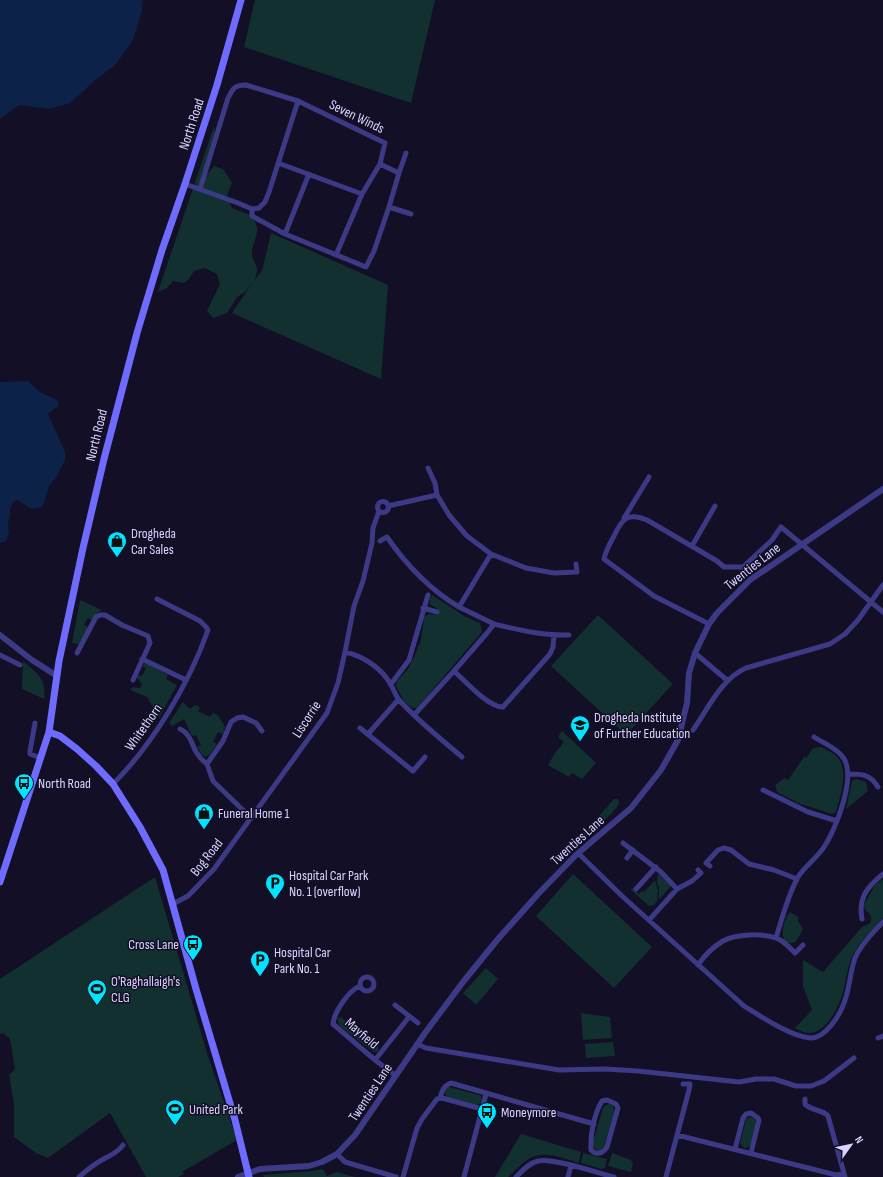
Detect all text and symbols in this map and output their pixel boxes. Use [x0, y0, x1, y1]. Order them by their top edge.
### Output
street label: North Road [175, 96, 208, 152]
street label: Seven Winds [326, 96, 387, 137]
street label: North Road [82, 407, 111, 463]
place label: Drogheda Car Sales [131, 525, 176, 558]
shop icon: Drogheda Car Sales [106, 530, 128, 558]
street label: Twenties Lane [721, 539, 784, 594]
street label: Liscorrie [288, 698, 325, 741]
street label: Whitethorn [121, 700, 166, 754]
place label: Drogheda Institute of Further Education [594, 709, 690, 742]
school or university icon: Drogheda Institute of Further Education [569, 714, 591, 742]
bus stop icon: North Road [13, 772, 35, 800]
place label: North Road [38, 775, 91, 792]
shop icon: Funeral Home 1 [193, 802, 215, 830]
place label: Funeral Home 1 [218, 805, 290, 822]
street label: Twenties Lane [547, 812, 608, 869]
street label: Bog Road [186, 835, 226, 880]
place label: Hospital Car Park No. 1 (overflow) [289, 867, 369, 900]
parking icon: Hospital Car Park No. 1 (overflow) [264, 872, 286, 900]
bus stop icon: Cross Lane [182, 933, 204, 961]
place label: Cross Lane [128, 936, 179, 953]
place label: Hospital Car Park No. 1 [274, 944, 331, 977]
parking icon: Hospital Car Park No. 1 [249, 949, 271, 977]
place label: O'Raghallaigh's CLG [111, 973, 180, 1006]
sports icon: O'Raghallaigh's CLG [86, 978, 108, 1006]
street label: Mayfield [341, 1014, 382, 1053]
street label: Twenties Lane [345, 1060, 396, 1125]
sports icon: United Park [164, 1098, 186, 1126]
place label: United Park [189, 1101, 244, 1118]
bus stop icon: Moneymore [476, 1101, 498, 1129]
place label: Moneymore [501, 1104, 556, 1121]
north arrow [831, 1125, 871, 1165]
text: N [852, 1134, 866, 1146]

